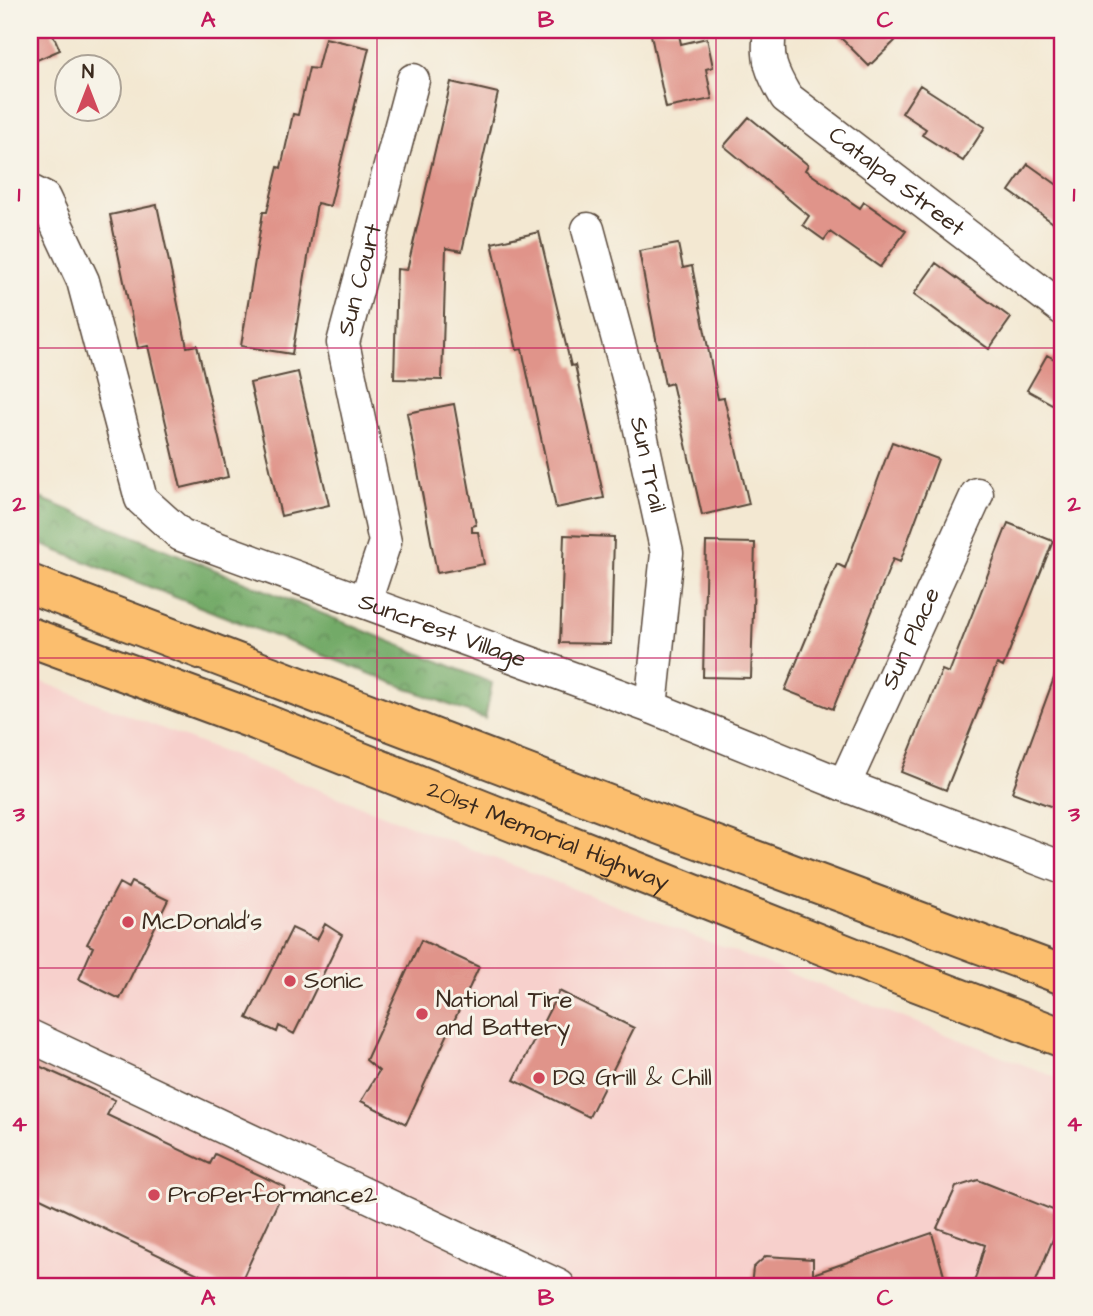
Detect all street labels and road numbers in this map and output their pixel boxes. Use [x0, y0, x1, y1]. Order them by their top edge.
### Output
street label: Catalpa Street [821, 118, 972, 245]
street label: Sun Court [329, 220, 391, 340]
street label: Sun Trail [621, 413, 675, 516]
street label: Sun Place [873, 582, 949, 695]
street label: Suncrest Village [354, 584, 531, 677]
street label: 201st Memorial Highway [422, 773, 674, 900]

